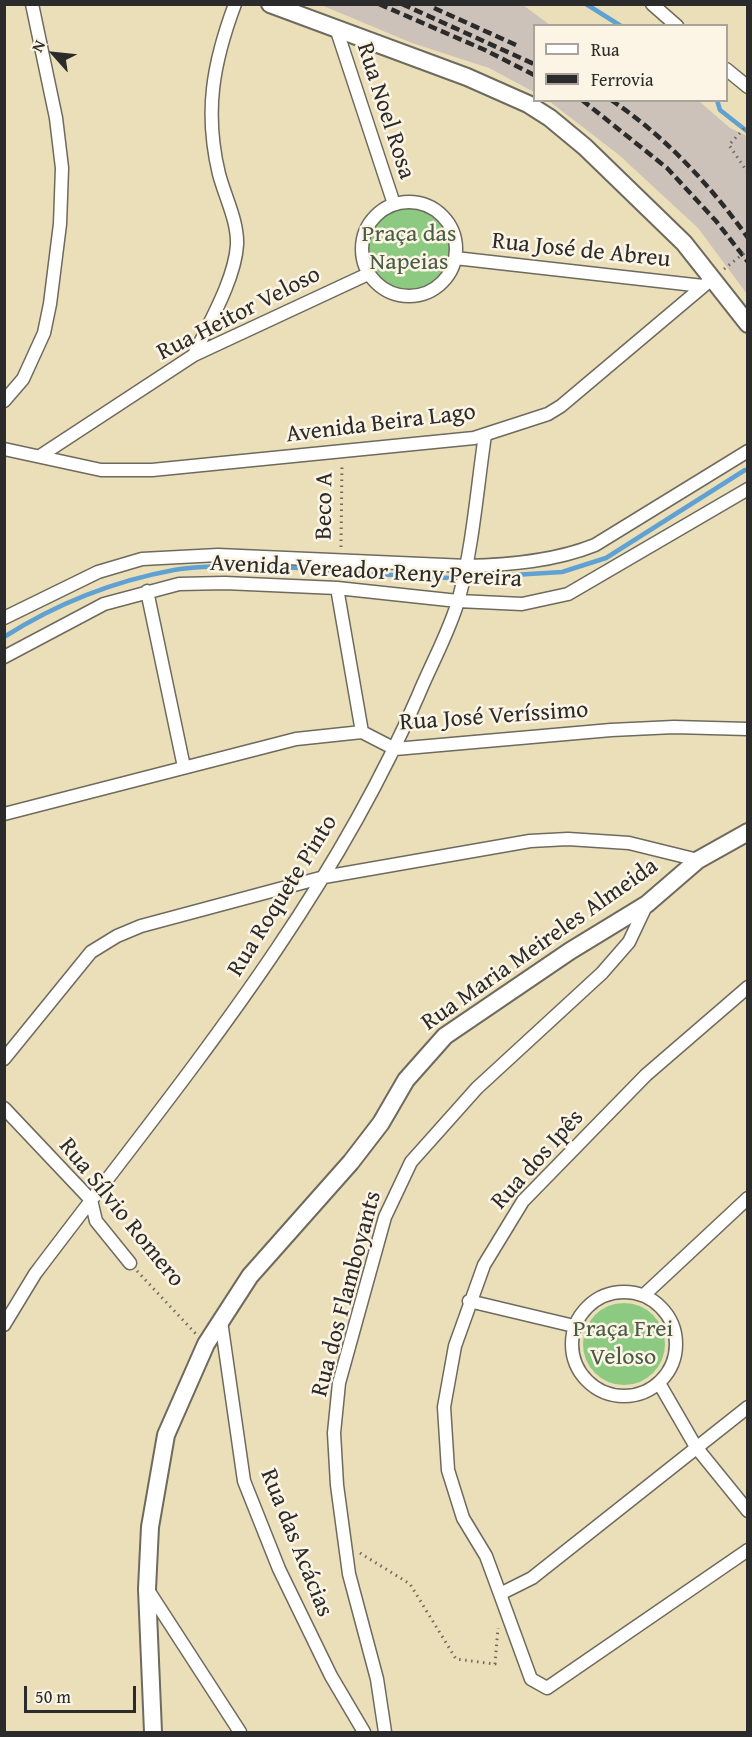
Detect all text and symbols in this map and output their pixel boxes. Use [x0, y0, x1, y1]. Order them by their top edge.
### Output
north arrow [24, 24, 84, 84]
legend [533, 24, 728, 102]
text: N [25, 36, 51, 56]
text: Rua [591, 36, 620, 63]
street label: Rua Noel Rosa [349, 39, 421, 183]
text: Ferrovia [591, 66, 653, 93]
park label: Praça das Napeias [362, 221, 456, 277]
street label: Rua José de Abreu [490, 227, 672, 275]
street label: Rua Heitor Veloso [152, 260, 326, 368]
street label: Avenida Beira Lago [285, 398, 477, 450]
street label: Beco A [310, 472, 340, 540]
street label: Avenida Vereador Reny Pereira [209, 549, 523, 595]
street label: Rua José Veríssimo [399, 696, 589, 738]
street label: Rua Roquete Pinto [222, 810, 344, 982]
street label: Rua Maria Meireles Almeida [416, 852, 664, 1038]
street label: Rua dos Ipês [486, 1104, 590, 1216]
street label: Rua Sílvio Romero [52, 1133, 190, 1293]
street label: Rua dos Flamboyants [306, 1188, 388, 1400]
park label: Praça Frei Veloso [573, 1316, 673, 1372]
street label: Rua das Acácias [253, 1465, 339, 1621]
scale bar [27, 1674, 140, 1712]
text: 50 m [35, 1683, 71, 1710]

